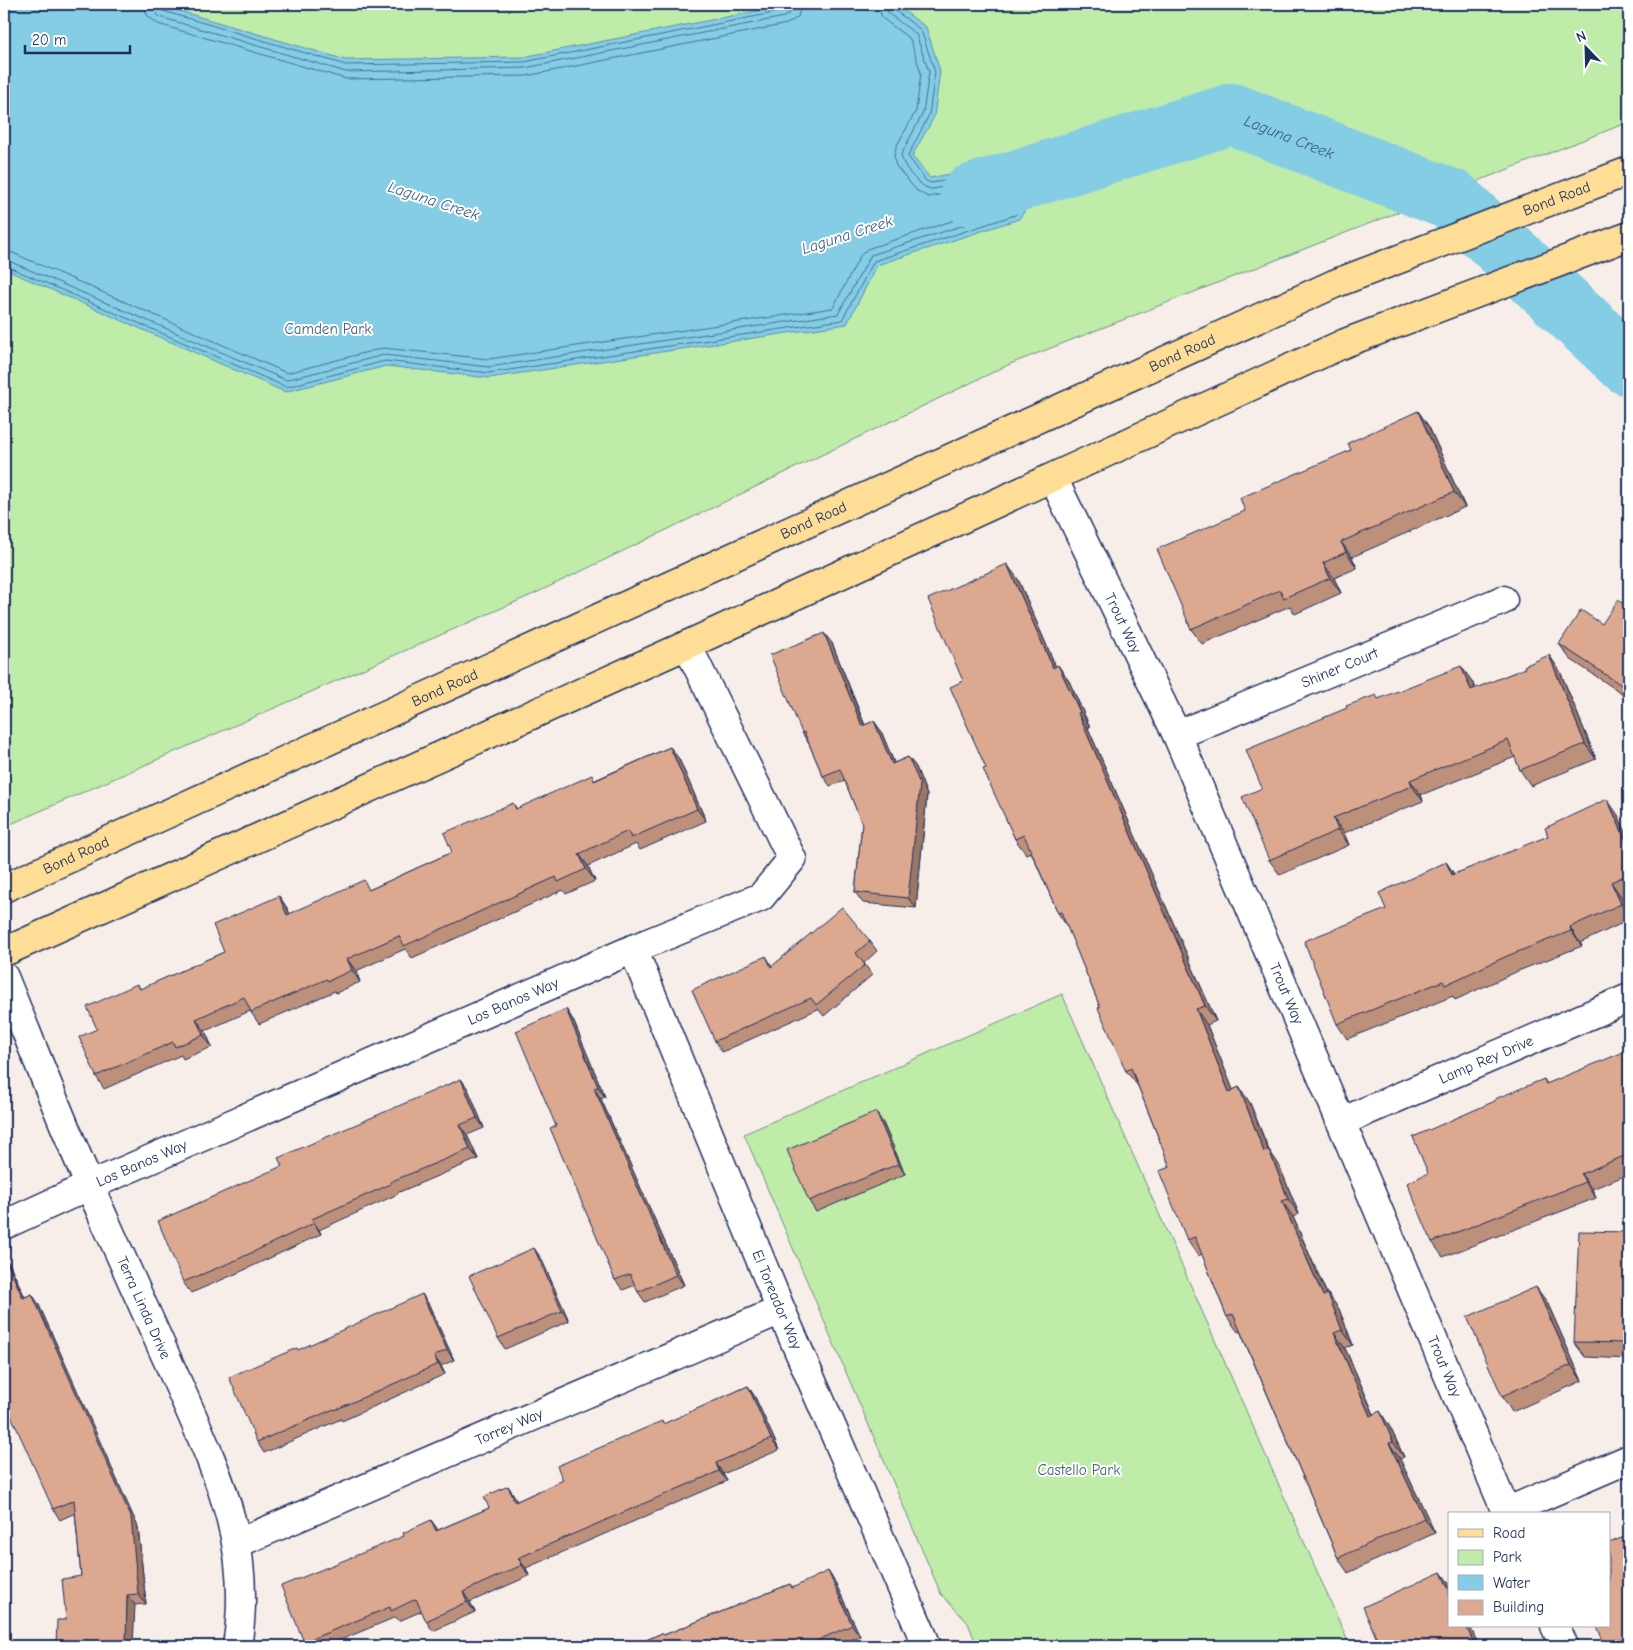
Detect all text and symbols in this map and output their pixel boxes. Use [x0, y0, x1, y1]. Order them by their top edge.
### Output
scale bar [25, 22, 130, 54]
north arrow [1560, 22, 1610, 72]
text: N [1574, 27, 1589, 46]
text: 20 m [32, 31, 66, 49]
water label: Laguna Creek [1242, 112, 1337, 163]
water label: Laguna Creek [386, 178, 482, 224]
street label: Bond Road [1520, 178, 1593, 220]
water label: Laguna Creek [799, 212, 895, 258]
park label: Camden Park [285, 320, 372, 338]
street label: Bond Road [1146, 330, 1218, 376]
street label: Bond Road [777, 498, 849, 543]
street label: Trout Way [1101, 590, 1145, 656]
street label: Shiner Court [1298, 643, 1381, 692]
street label: Bond Road [409, 665, 481, 711]
street label: Bond Road [40, 832, 112, 878]
street label: Trout Way [1266, 960, 1308, 1027]
street label: Los Banos Way [465, 973, 561, 1029]
street label: Lamp Rey Drive [1436, 1031, 1536, 1088]
street label: Los Banos Way [94, 1135, 190, 1191]
street label: El Toreador Way [748, 1247, 806, 1352]
street label: Terra Linda Drive [113, 1253, 175, 1362]
street label: Trout Way [1423, 1333, 1466, 1400]
street label: Torrey Way [473, 1404, 546, 1449]
park label: Castello Park [1038, 1461, 1121, 1479]
legend [1448, 1512, 1610, 1628]
text: Road [1493, 1524, 1525, 1542]
text: Park [1493, 1548, 1522, 1566]
text: Water [1493, 1574, 1530, 1592]
text: Building [1493, 1598, 1544, 1616]

